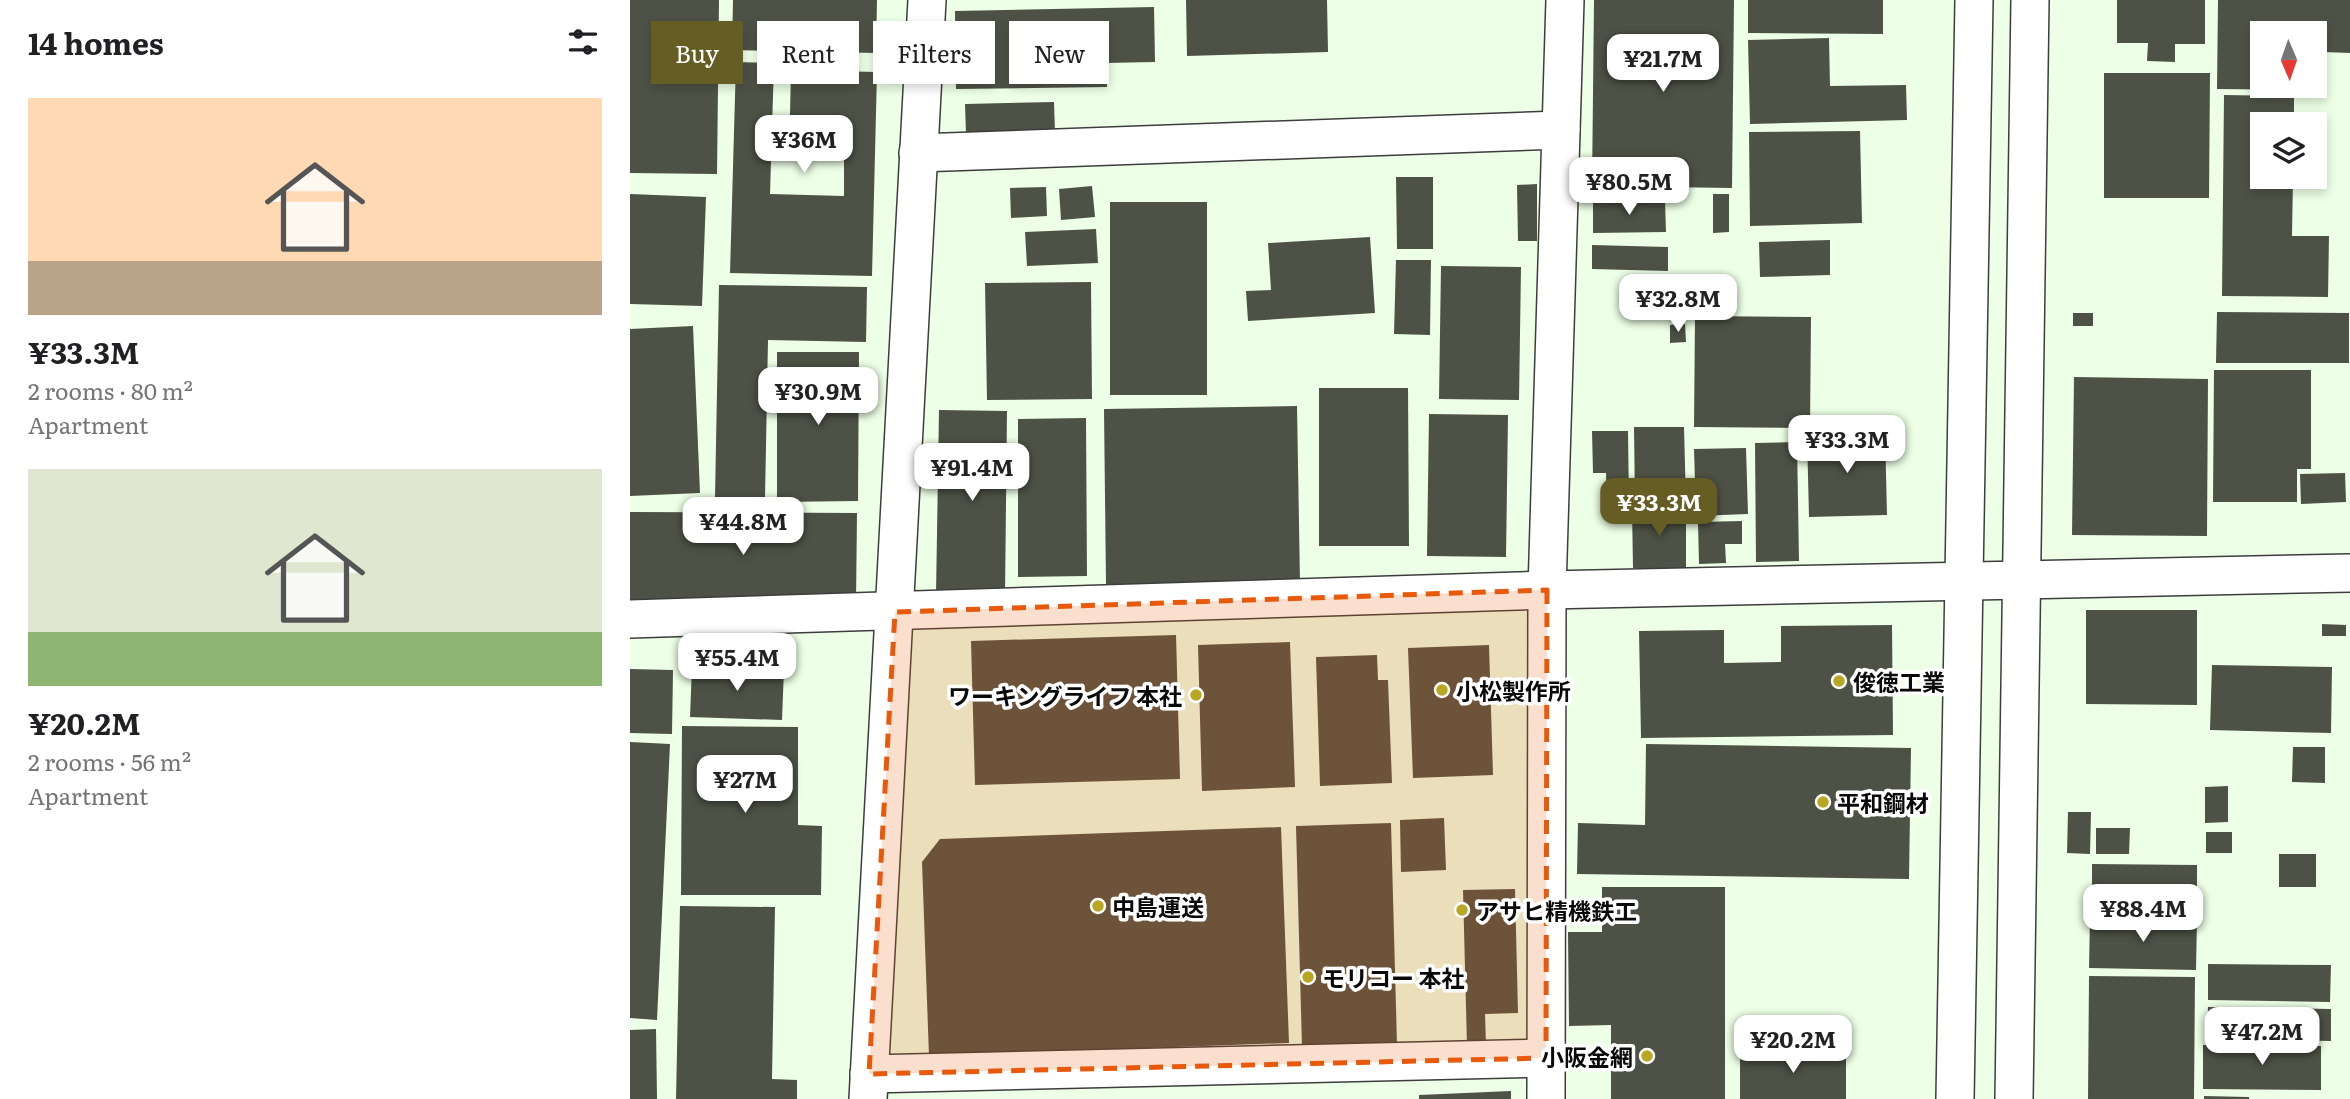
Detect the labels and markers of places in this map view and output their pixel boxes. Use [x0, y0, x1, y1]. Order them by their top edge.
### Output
pin: ¥21.7M [1606, 34, 1720, 94]
pin: ¥36M [763, 116, 845, 175]
pin: ¥80.5M [1572, 158, 1686, 217]
pin: ¥32.8M [1621, 274, 1735, 334]
pin: ¥30.9M [761, 368, 875, 427]
pin: ¥33.3M [1790, 416, 1904, 475]
pin: ¥91.4M [915, 444, 1029, 503]
pin: ¥33.3M [1602, 478, 1716, 538]
pin: ¥44.8M [686, 498, 800, 557]
pin: ¥55.4M [680, 634, 794, 693]
place label: 俊徳工業 [1853, 664, 1945, 698]
place label: 小松製作所 [1456, 673, 1571, 707]
marker: 俊徳工業 [1831, 673, 1847, 689]
place label: ワーキングライフ 本社 [948, 678, 1182, 712]
marker: 小松製作所 [1434, 682, 1450, 698]
marker: ワーキングライフ 本社 [1188, 687, 1204, 703]
pin: ¥27M [704, 756, 786, 815]
place label: 平和鋼材 [1837, 785, 1929, 819]
marker: 平和鋼材 [1815, 794, 1831, 810]
pin: ¥88.4M [2086, 884, 2200, 944]
place label: 中島運送 [1112, 889, 1204, 923]
place label: アサヒ精機鉄工 [1476, 893, 1637, 927]
marker: 中島運送 [1090, 898, 1106, 914]
marker: アサヒ精機鉄工 [1454, 902, 1470, 918]
place label: モリコー 本社 [1322, 960, 1465, 994]
marker: モリコー 本社 [1300, 969, 1316, 985]
pin: ¥47.2M [2205, 1007, 2319, 1067]
pin: ¥20.2M [1736, 1016, 1850, 1075]
place label: 小阪金網 [1541, 1039, 1633, 1073]
marker: 小阪金網 [1639, 1048, 1655, 1064]

